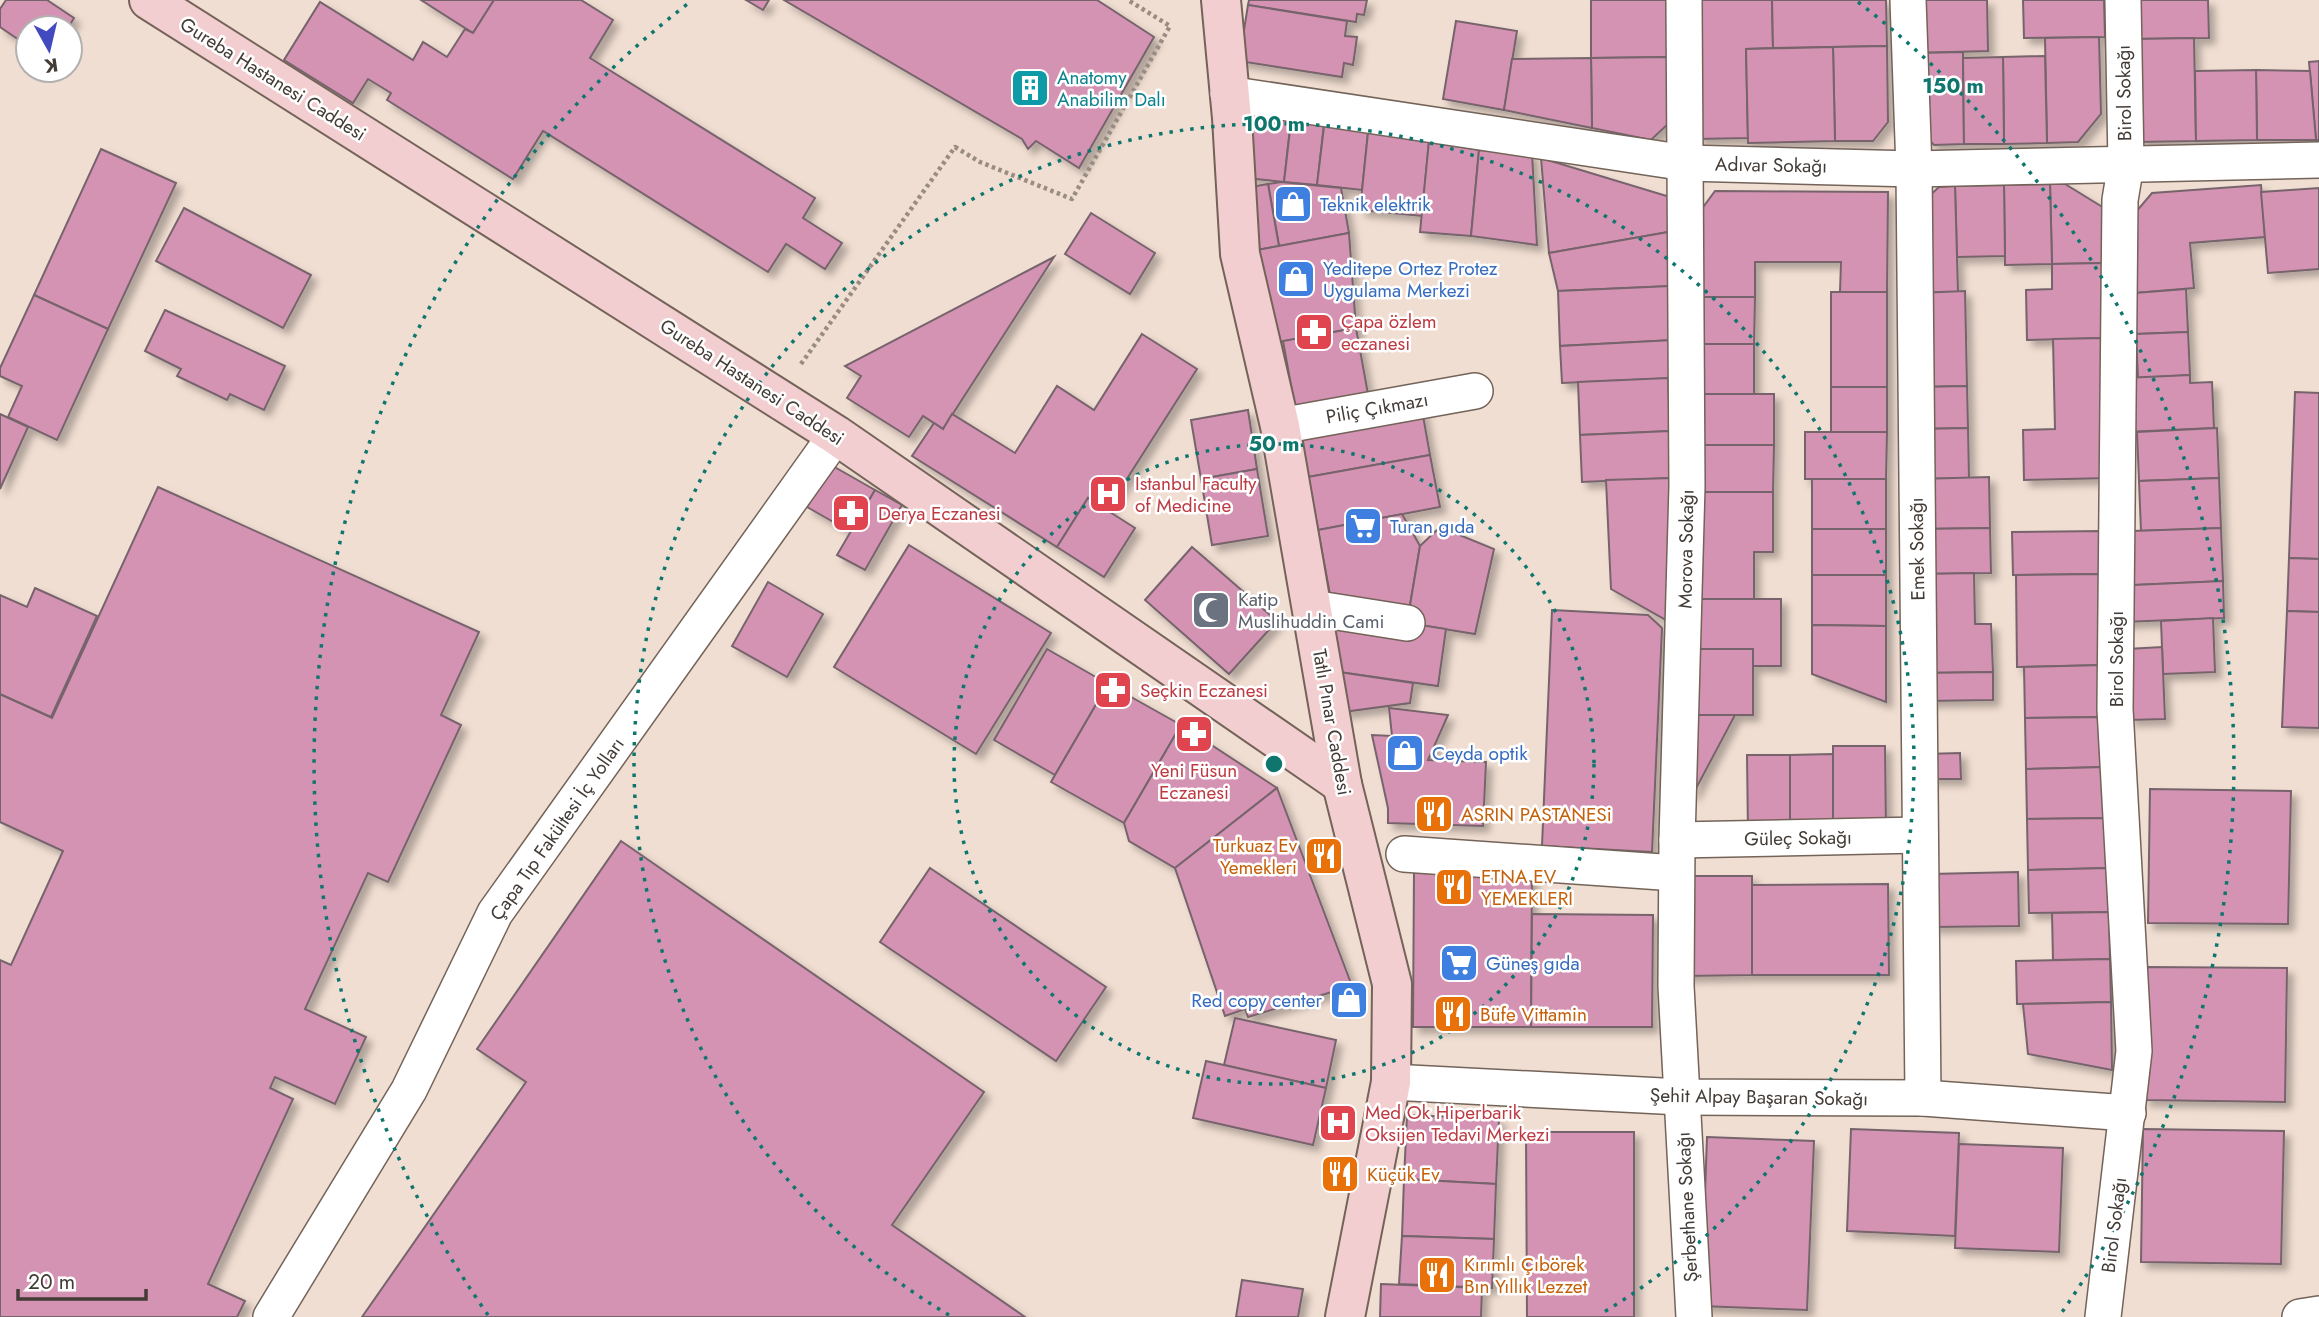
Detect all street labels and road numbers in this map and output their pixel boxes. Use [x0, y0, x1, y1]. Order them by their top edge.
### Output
street label: Gureba Hastanesi Caddesi [175, 11, 371, 147]
street label: Birol Sokağı [2110, 45, 2138, 141]
street label: Adıvar Sokağı [1715, 151, 1827, 179]
street label: Gureba Hastanesi Caddesi [655, 312, 849, 452]
street label: Piliç Çıkmazı [1324, 386, 1430, 430]
street label: Morova Sokağı [1671, 489, 1701, 609]
street label: Emek Sokağı [1903, 497, 1931, 601]
street label: Birol Sokağı [2103, 611, 2130, 707]
street label: Tatlı Pınar Caddesi [1306, 647, 1358, 797]
street label: Çapa Tıp Fakültesi İç Yolları [483, 732, 631, 926]
street label: Güleç Sokağı [1744, 824, 1852, 852]
street label: Şehit Alpay Başaran Sokağı [1650, 1082, 1868, 1112]
street label: Şerbethane Sokağı [1670, 1131, 1704, 1283]
street label: Birol Sokağı [2095, 1176, 2133, 1274]

